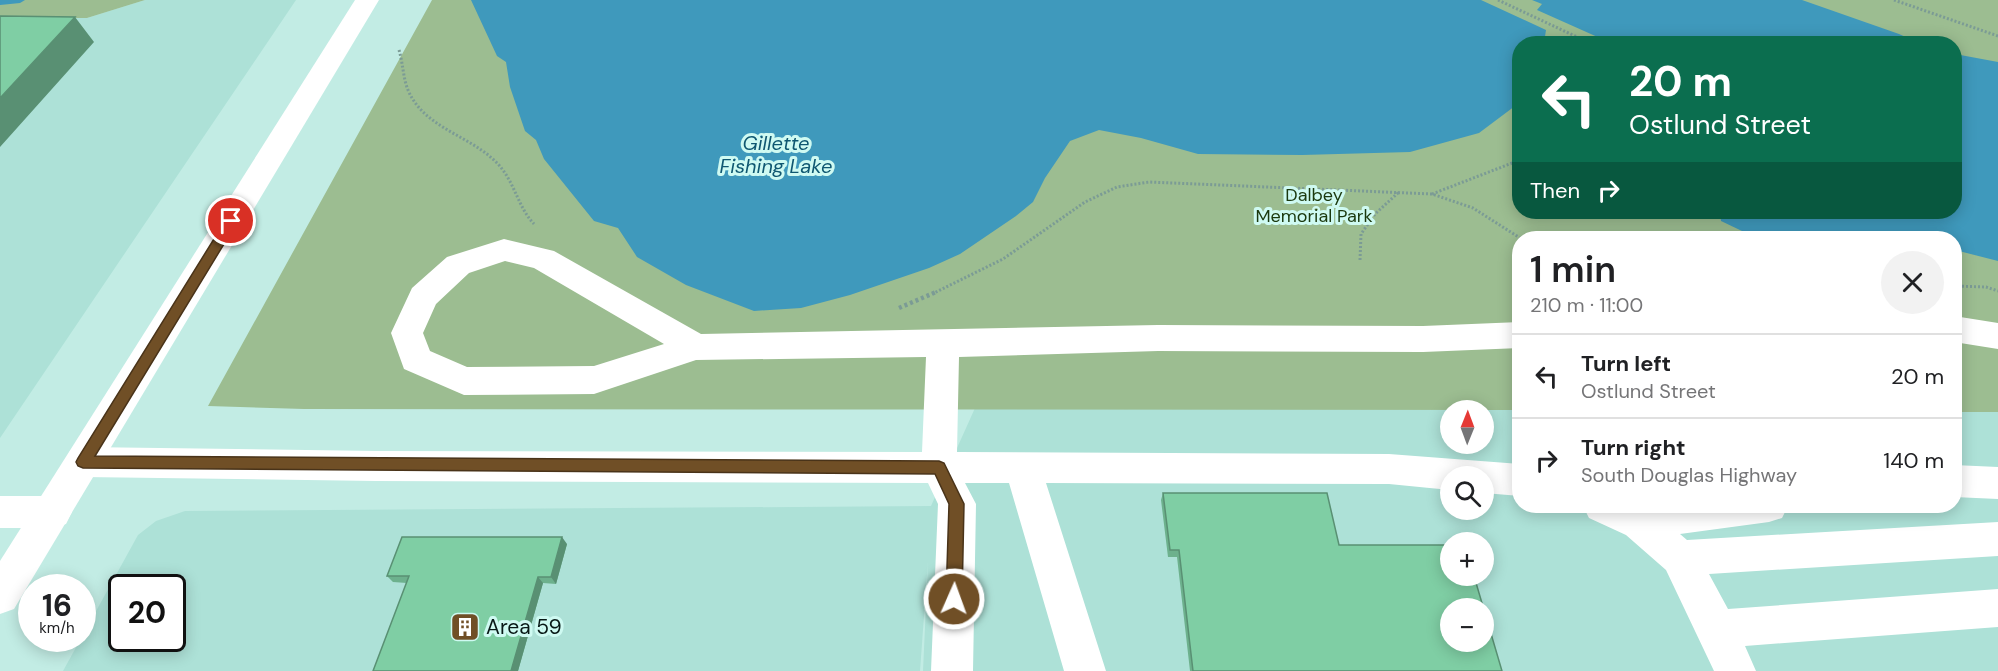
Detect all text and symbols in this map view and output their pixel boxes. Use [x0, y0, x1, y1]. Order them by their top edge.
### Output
text: 20 m [1629, 54, 1732, 109]
icon: left [1530, 60, 1608, 138]
text: Ostlund Street [1629, 107, 1811, 142]
water label: Gillette Fishing Lake [720, 130, 832, 179]
icon: right [1592, 174, 1625, 207]
text: Then [1530, 176, 1580, 205]
park label: Dalbey Memorial Park [1255, 183, 1373, 228]
pin [205, 195, 256, 246]
icon: arrive [214, 204, 247, 237]
text: 1 min [1530, 246, 1616, 293]
button: close [1881, 251, 1944, 314]
text: 210 m · 11:00 [1530, 292, 1643, 318]
text: Turn left [1581, 349, 1671, 378]
icon: left [1530, 360, 1563, 393]
text: 20 m [1891, 362, 1944, 391]
text: Ostlund Street [1581, 378, 1716, 404]
north arrow [1440, 400, 1494, 454]
map controls [1440, 400, 1494, 652]
text: Turn right [1581, 433, 1686, 462]
icon: right [1530, 444, 1563, 477]
text: 140 m [1883, 446, 1944, 475]
text: South Douglas Highway [1581, 462, 1797, 488]
button: search [1440, 466, 1494, 520]
button: + [1440, 532, 1494, 586]
position arrow [922, 567, 986, 631]
speed limit sign: 20 [108, 574, 186, 652]
text: 16 [42, 586, 72, 625]
button: − [1440, 598, 1494, 652]
building icon: Area 59 [449, 611, 481, 643]
place label: Area 59 [486, 613, 562, 641]
text: km/h [39, 618, 75, 638]

